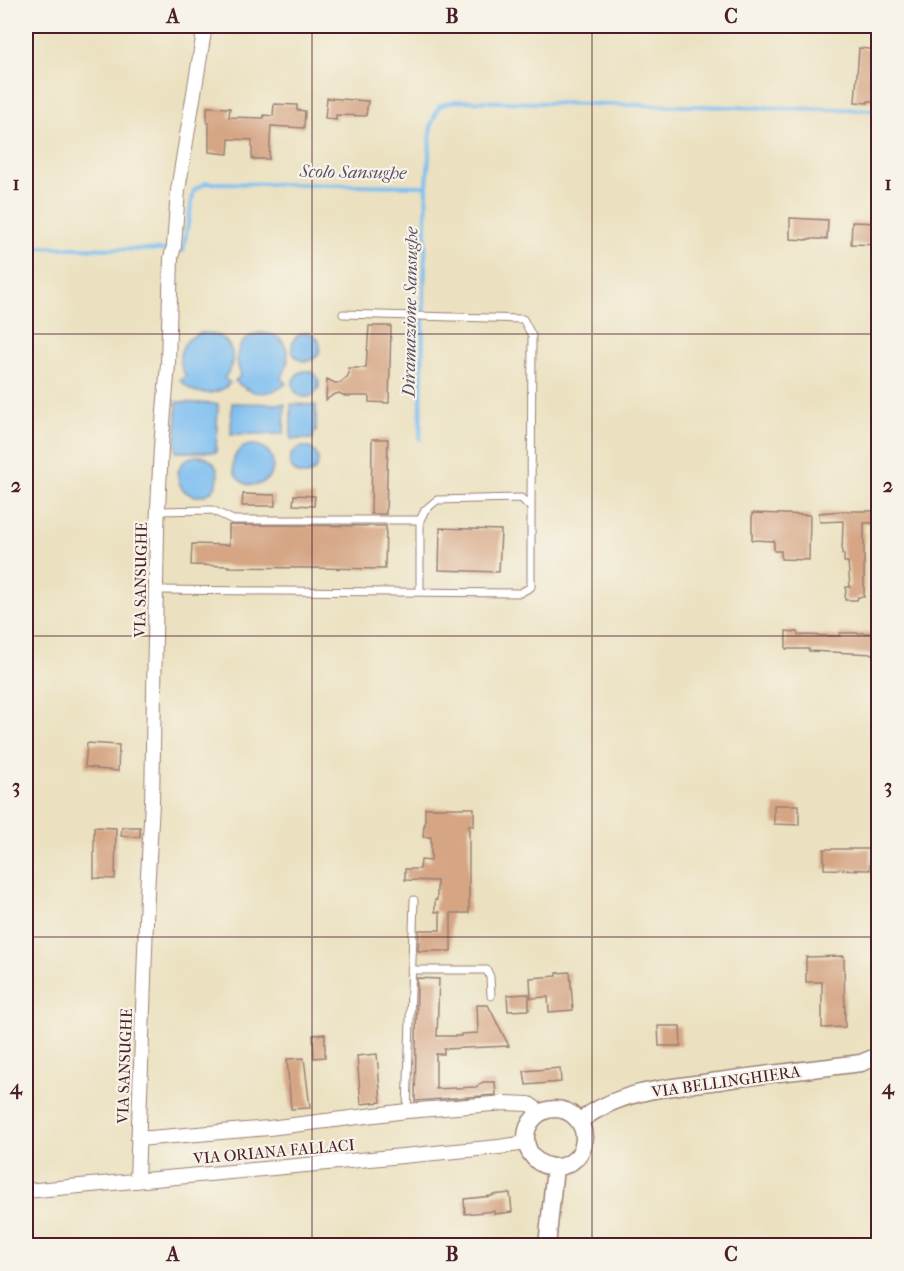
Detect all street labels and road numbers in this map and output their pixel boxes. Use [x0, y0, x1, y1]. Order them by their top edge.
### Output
street label: VIA SANSUGHE [130, 522, 151, 639]
street label: VIA SANSUGHE [113, 1008, 136, 1125]
street label: VIA BELLINGHIERA [649, 1062, 802, 1101]
street label: VIA ORIANA FALLACI [191, 1135, 356, 1168]

